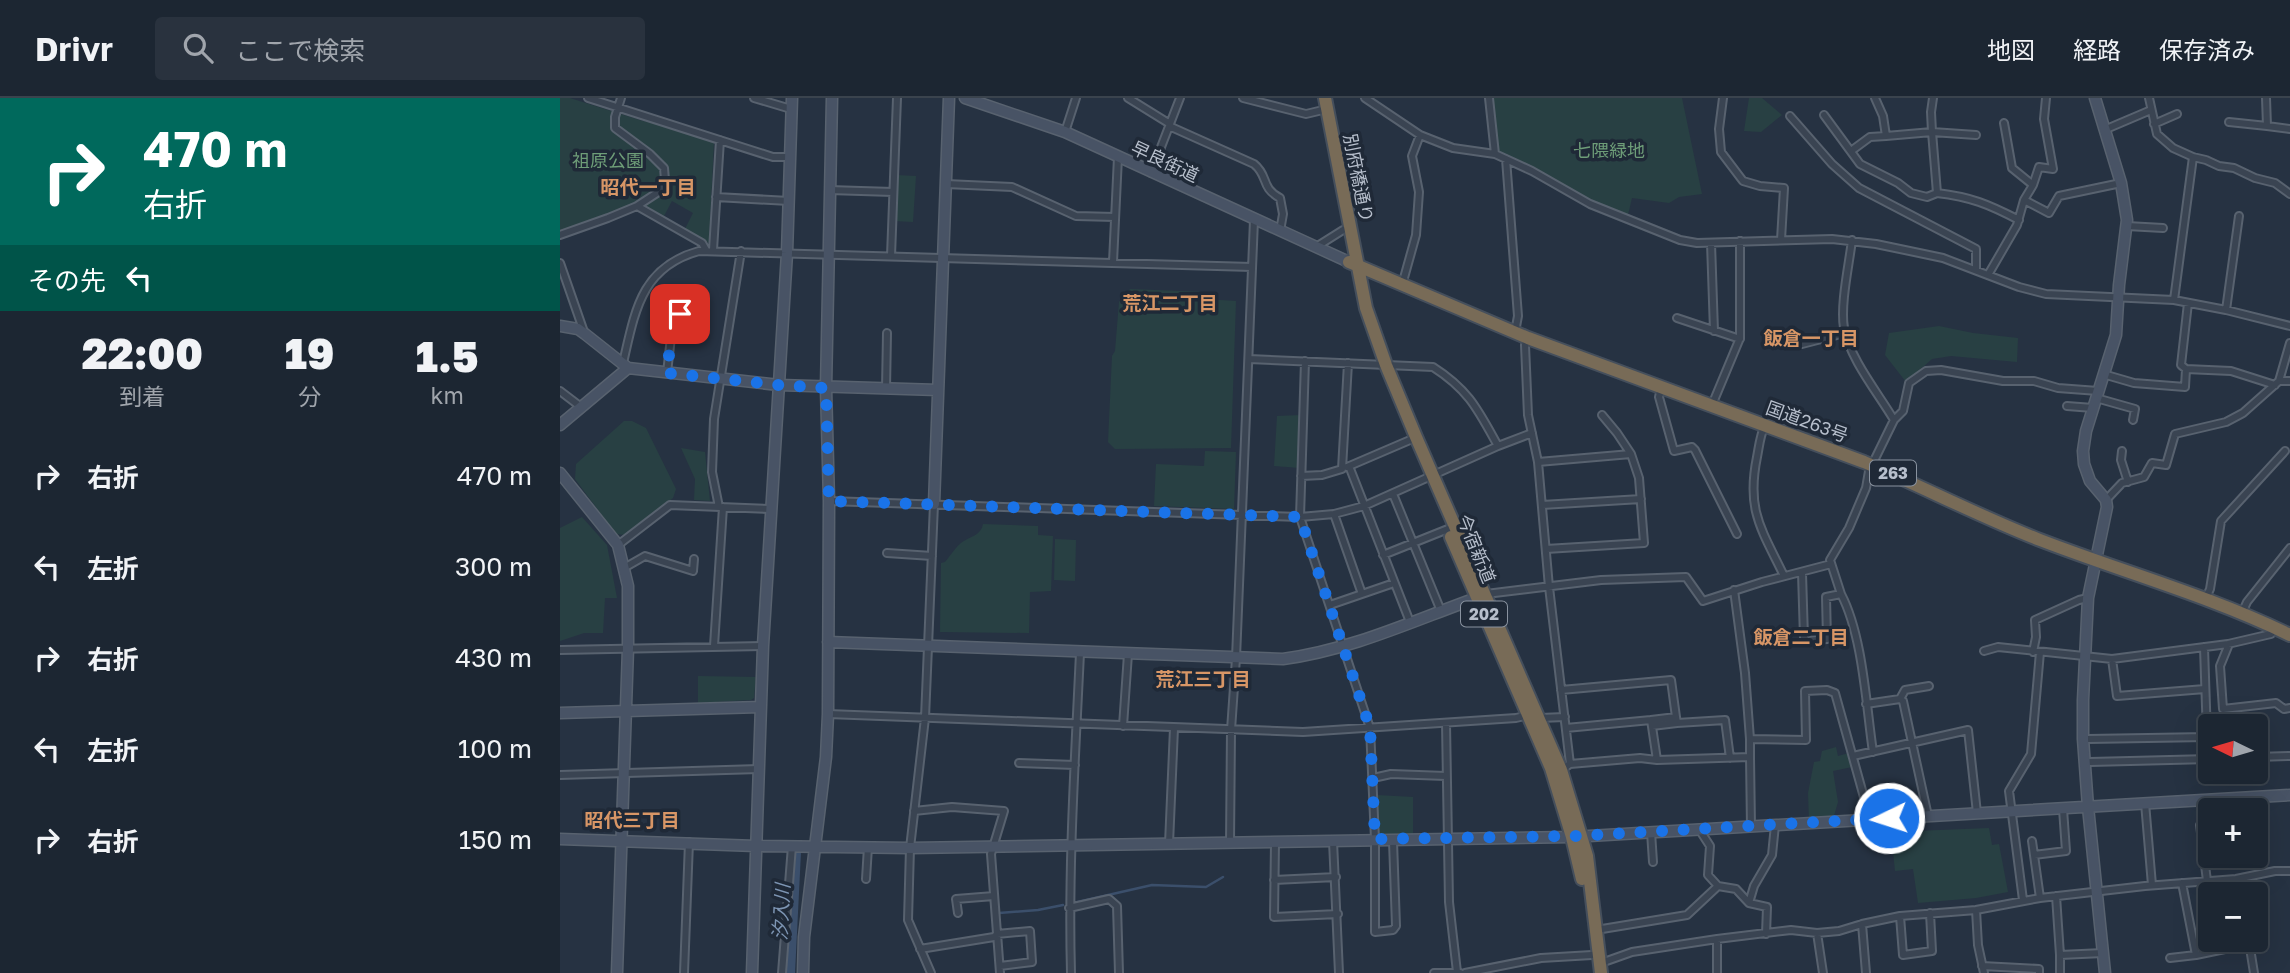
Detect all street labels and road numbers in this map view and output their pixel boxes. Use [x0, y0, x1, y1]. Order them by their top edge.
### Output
street label: 別府橋通り [1340, 132, 1378, 224]
street label: 早良街道 [1128, 136, 1203, 186]
street label: 国道263号 [1763, 396, 1851, 446]
road number: 263 [1870, 460, 1916, 486]
street label: 今宿新道 [1453, 511, 1501, 586]
road number: 202 [1461, 601, 1507, 626]

